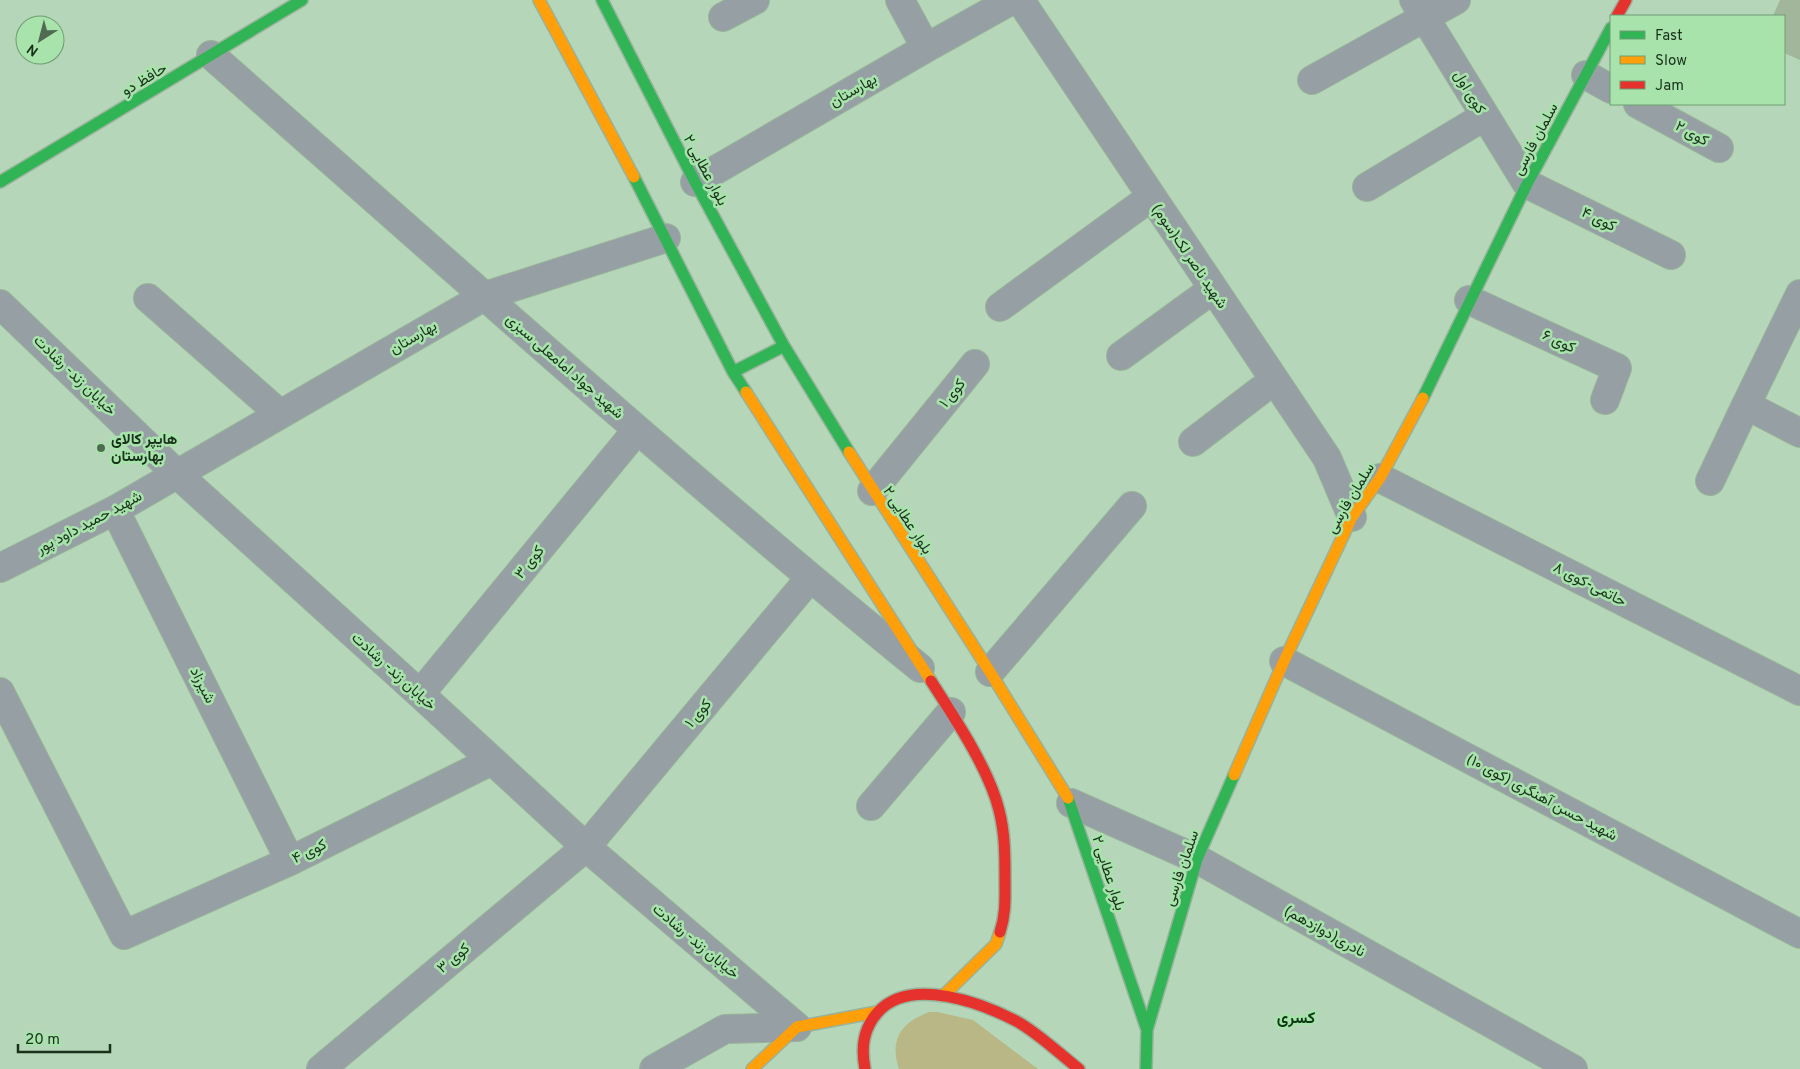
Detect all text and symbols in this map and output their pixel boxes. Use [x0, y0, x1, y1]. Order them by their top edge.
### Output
north arrow [15, 15, 65, 65]
legend [1610, 15, 1785, 105]
text: Fast [1655, 27, 1683, 46]
text: N [24, 39, 42, 59]
text: Slow [1655, 52, 1687, 71]
street label: حافظ دو [119, 59, 171, 101]
street label: کوی اول [1448, 68, 1489, 118]
street label: بهارستان [827, 70, 881, 112]
text: Jam [1655, 77, 1684, 96]
street label: سلمان فارسی [1509, 100, 1563, 179]
street label: کوی ۲ [1671, 117, 1712, 151]
street label: بلوار عطایی ۲ [678, 132, 731, 209]
street label: شهید ناصر لک(سوم) [1147, 201, 1231, 313]
street label: کوی ۴ [1578, 204, 1619, 237]
street label: شهید جواد امامعلی سبزی [501, 311, 627, 424]
street label: بهارستان [387, 317, 441, 359]
street label: کوی ۶ [1539, 326, 1578, 358]
street label: خیابان زند- رشادت [29, 332, 119, 420]
street label: کوی ۱ [936, 375, 971, 412]
place label: هایپر کالای بهارستان [111, 431, 177, 467]
marker: هایپر کالای بهارستان [95, 442, 107, 454]
street label: سلمان فارسی [1323, 460, 1380, 538]
street label: بلوار عطایی ۲ [878, 483, 936, 559]
street label: شهید حمید داود پور [33, 487, 146, 560]
street label: کوی ۳ [511, 542, 550, 583]
street label: حاتمی-کوی ۸ [1550, 559, 1629, 612]
street label: خیابان زند- رشادت [347, 629, 439, 715]
street label: شیرزاد [185, 664, 219, 707]
street label: کوی ۱ [682, 695, 717, 732]
street label: شهید حسن آهنگری (کوی ۱۰) [1463, 750, 1620, 846]
street label: سلمان فارسی [1161, 828, 1204, 909]
street label: بلوار عطایی ۲ [1087, 834, 1129, 913]
street label: کوی ۴ [289, 836, 330, 869]
street label: خیابان زند- رشادت [648, 900, 742, 984]
street label: نادری(دوازدهم) [1280, 902, 1368, 962]
street label: کوی ۳ [434, 940, 475, 978]
district label: کسری [1277, 1009, 1315, 1029]
scale bar [18, 1022, 110, 1054]
text: 20 m [25, 1031, 60, 1050]

